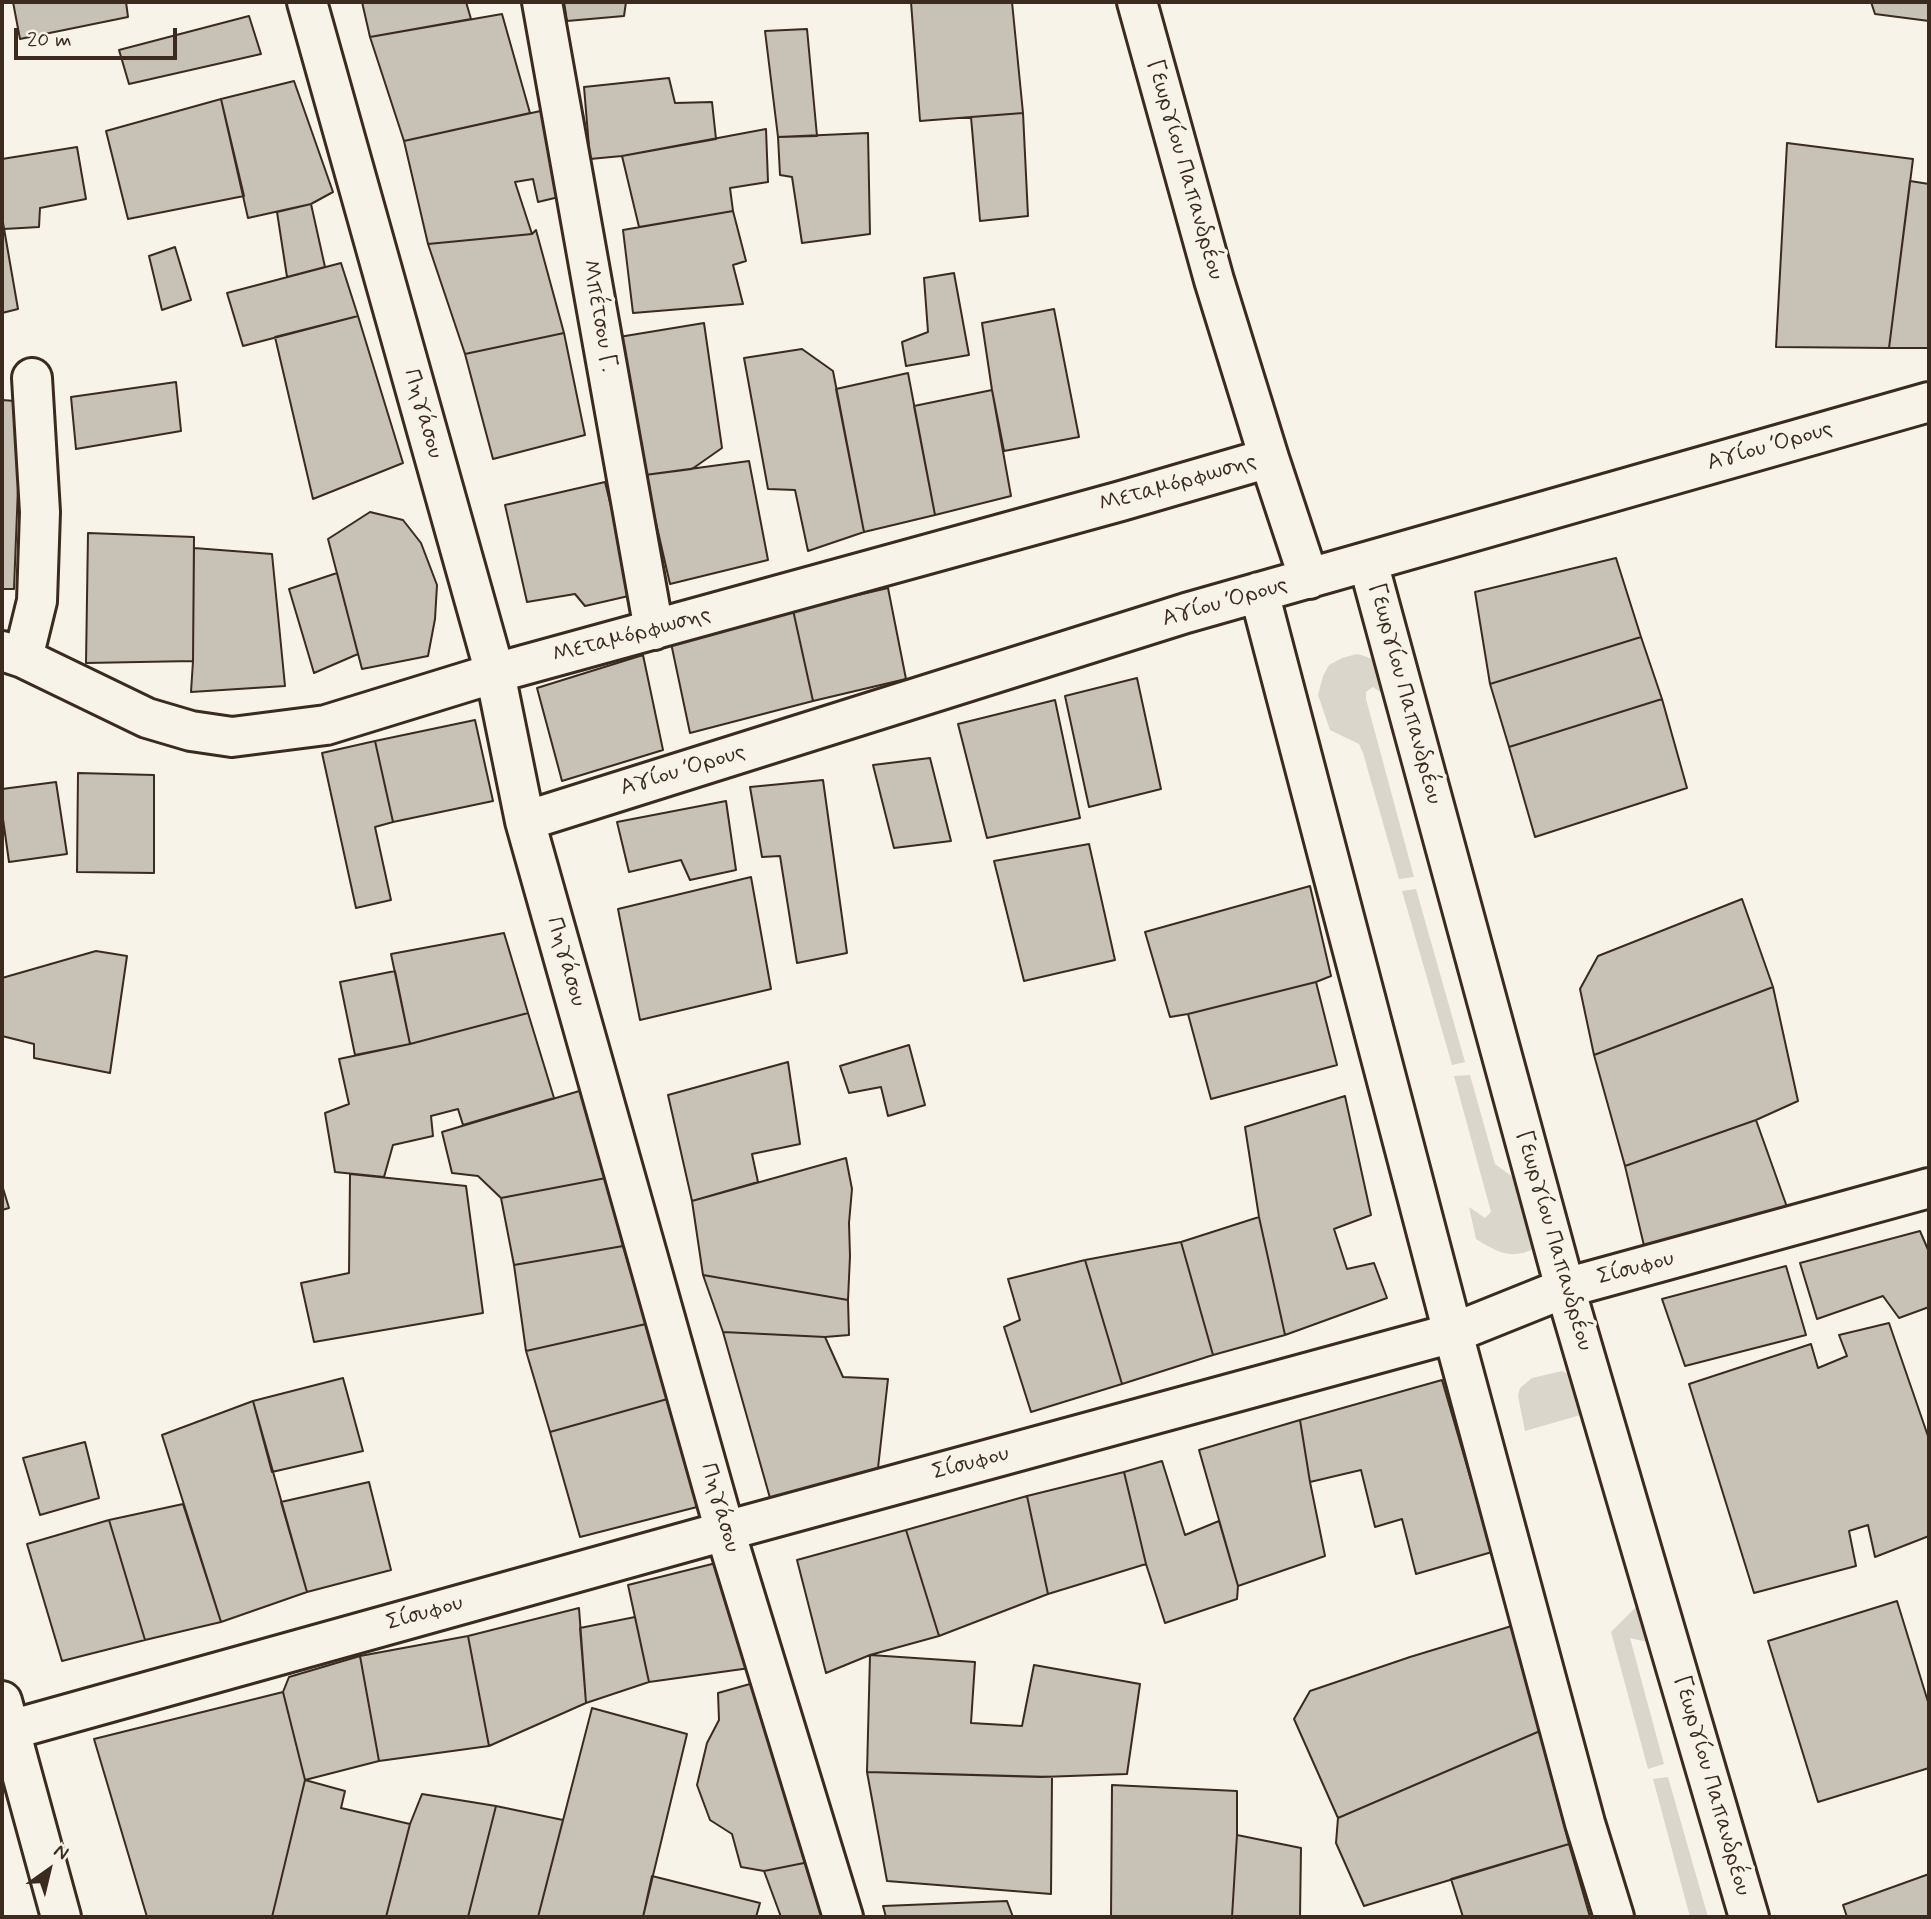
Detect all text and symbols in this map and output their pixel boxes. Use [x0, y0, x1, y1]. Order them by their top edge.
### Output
scale bar [18, 14, 180, 58]
text: 20 m [27, 26, 72, 54]
street label: Γεωργίου Παπανδρέου [1139, 57, 1229, 283]
street label: Μπέτσου Γ. [575, 258, 621, 374]
street label: Πηγάσου [396, 366, 448, 462]
street label: Αγίου Όρους [1704, 416, 1836, 478]
street label: Μεταμόρφωσης [1096, 448, 1260, 520]
street label: Αγίου Όρους [1159, 572, 1291, 634]
street label: Γεωργίου Παπανδρέου [1361, 580, 1447, 808]
street label: Μεταμόρφωσης [550, 602, 714, 670]
street label: Αγίου Όρους [617, 739, 749, 803]
street label: Πηγάσου [539, 914, 591, 1010]
street label: Γεωργίου Παπανδρέου [1508, 1128, 1598, 1354]
street label: Σίσυφου [1595, 1246, 1677, 1292]
street label: Σίσυφου [930, 1441, 1012, 1487]
street label: Πηγάσου [693, 1460, 745, 1556]
street label: Σίσυφου [384, 1590, 466, 1638]
street label: Γεωργίου Παπανδρέου [1666, 1673, 1756, 1899]
north arrow [14, 1835, 84, 1905]
text: N [49, 1838, 73, 1866]

